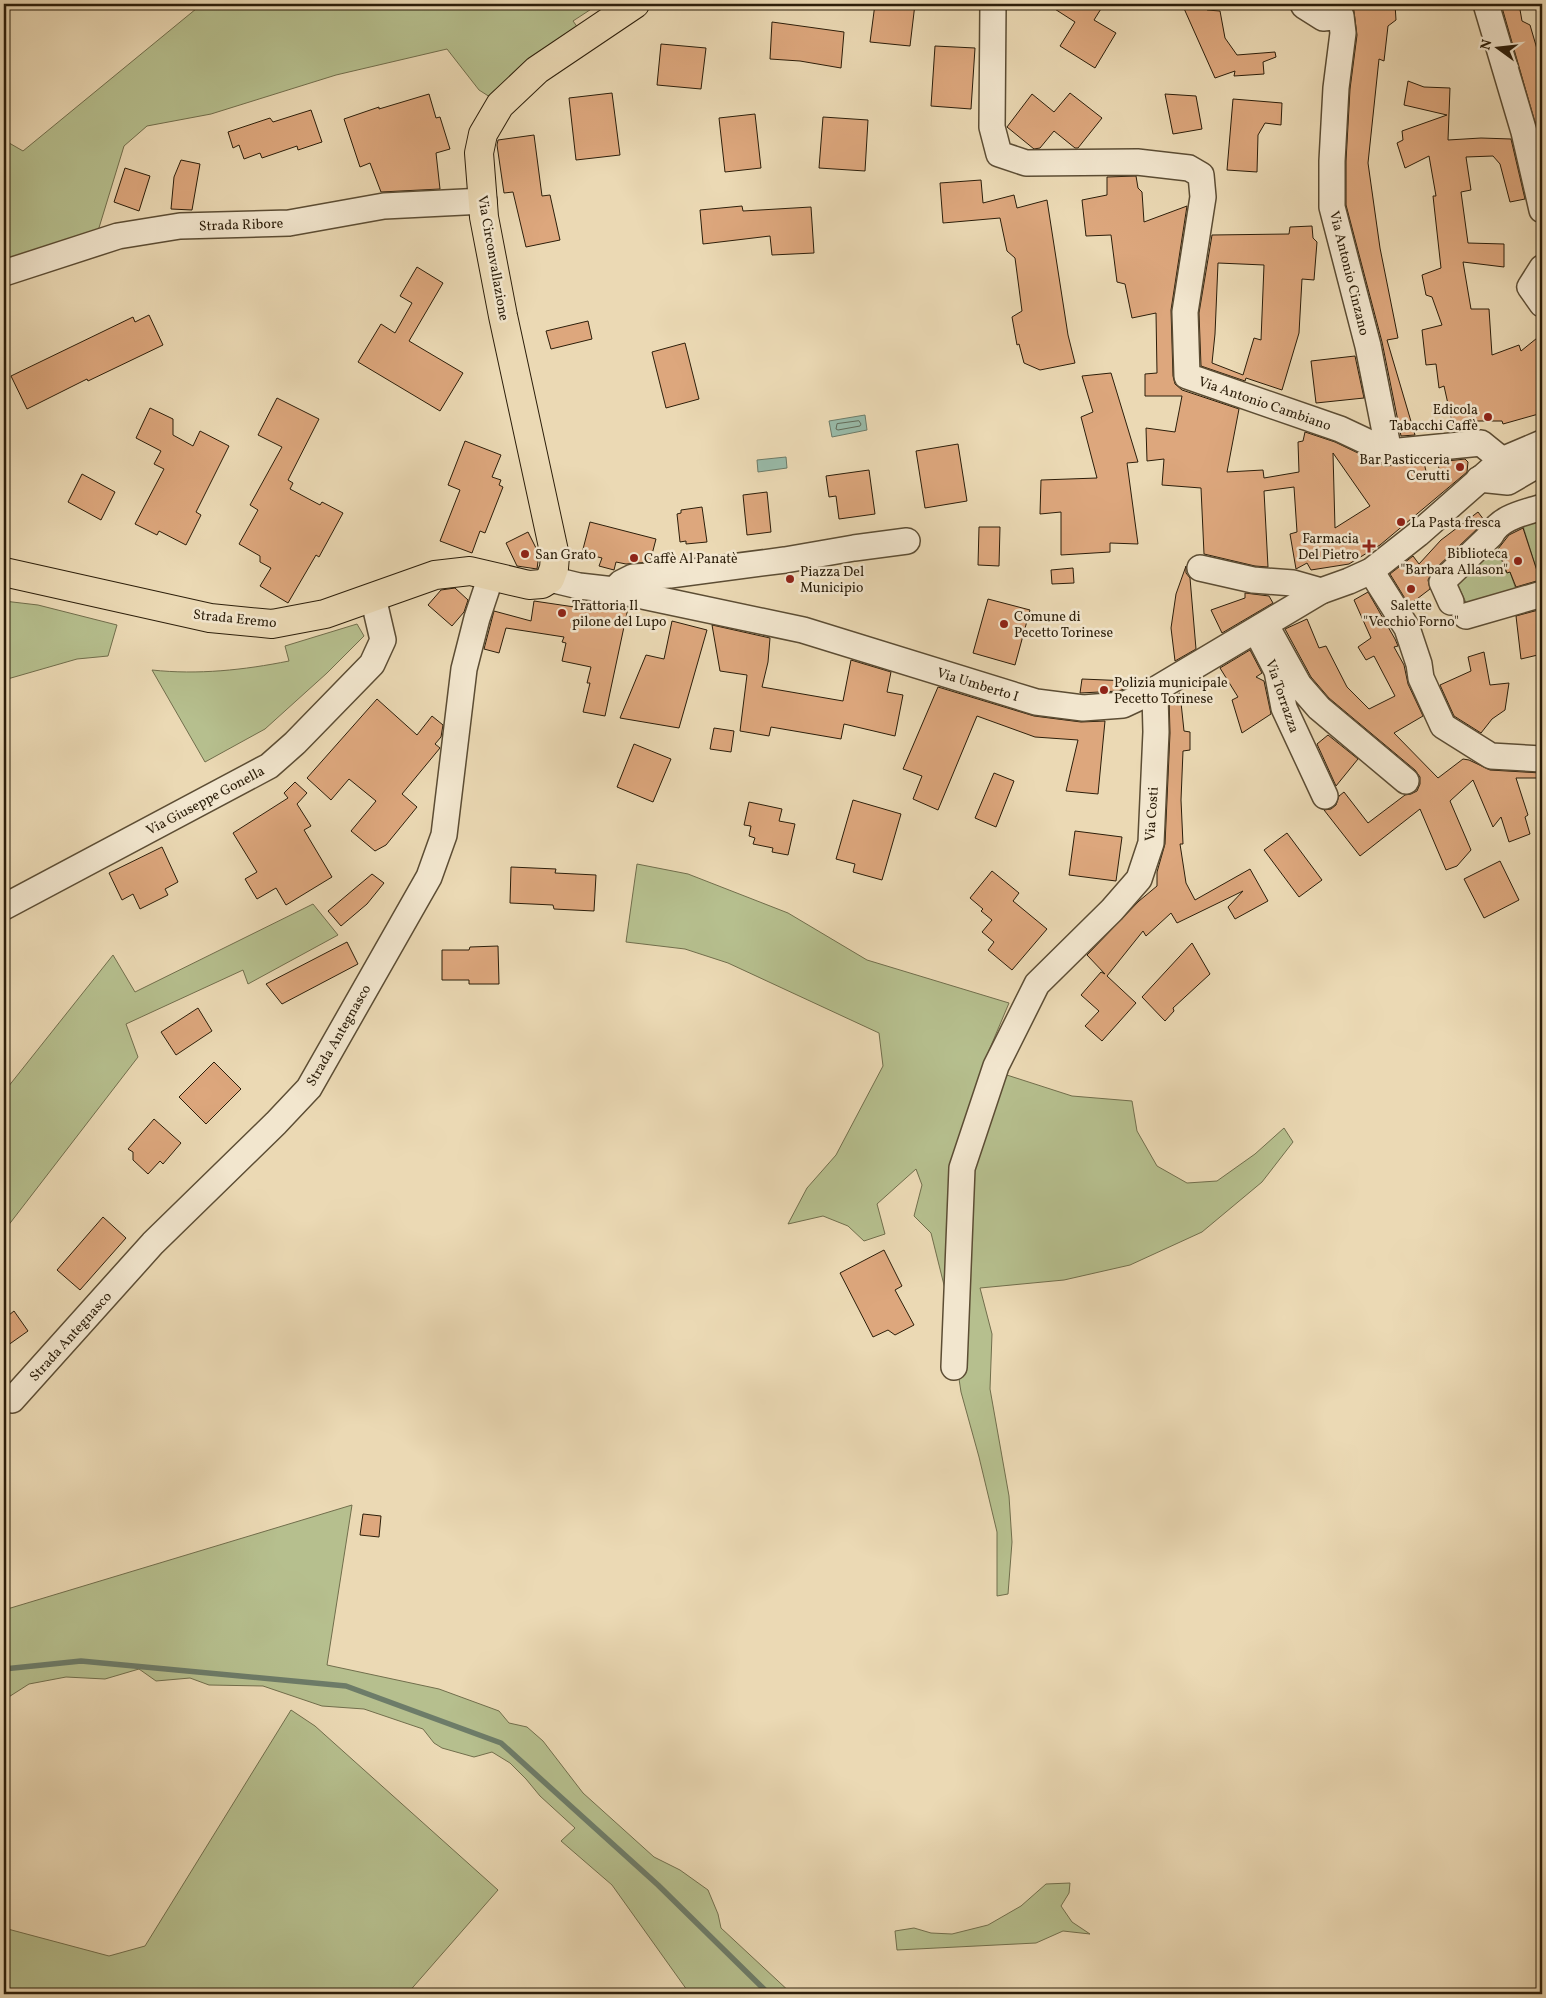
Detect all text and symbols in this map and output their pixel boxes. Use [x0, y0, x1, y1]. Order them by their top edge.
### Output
north arrow [1474, 22, 1524, 72]
text: N [1476, 38, 1497, 52]
street label: Via Circonvallazione [472, 194, 513, 323]
street label: Via Antonio Cinzano [1324, 209, 1373, 338]
street label: Strada Ribore [198, 215, 284, 236]
street label: Via Antonio Cambiano [1196, 373, 1333, 436]
place label: Edicola Tabacchi Caffè [1389, 401, 1478, 436]
marker: Edicola Tabacchi Caffè [1482, 411, 1494, 423]
place label: Bar Pasticceria Cerutti [1359, 451, 1450, 486]
marker: Bar Pasticceria Cerutti [1454, 461, 1466, 473]
place label: La Pasta fresca [1411, 514, 1501, 533]
marker: La Pasta fresca [1395, 516, 1407, 528]
place label: Farmacia Del Pietro [1298, 530, 1359, 565]
marker: Farmacia Del Pietro [1363, 540, 1375, 552]
place label: Biblioteca "Barbara Allason" [1400, 545, 1508, 580]
place label: San Grato [535, 546, 596, 565]
marker: San Grato [519, 548, 531, 560]
place label: Caffè Al Panatè [644, 550, 738, 569]
marker: Caffè Al Panatè [628, 552, 640, 564]
marker: Biblioteca "Barbara Allason" [1512, 555, 1524, 567]
place label: Piazza Del Municipio [800, 563, 864, 598]
marker: Piazza Del Municipio [784, 573, 796, 585]
marker: Salette "Vecchio Forno" [1405, 583, 1417, 595]
place label: Trattoria Il pilone del Lupo [572, 597, 666, 632]
place label: Salette "Vecchio Forno" [1363, 597, 1459, 632]
street label: Strada Eremo [192, 606, 278, 633]
marker: Trattoria Il pilone del Lupo [556, 607, 568, 619]
place label: Comune di Pecetto Torinese [1014, 608, 1113, 643]
marker: Comune di Pecetto Torinese [998, 618, 1010, 630]
street label: Via Torrazza [1260, 657, 1303, 736]
street label: Via Umberto I [934, 664, 1021, 707]
place label: Polizia municipale Pecetto Torinese [1114, 674, 1228, 709]
marker: Polizia municipale Pecetto Torinese [1098, 684, 1110, 696]
street label: Via Giuseppe Gonella [143, 762, 268, 841]
street label: Via Costi [1141, 786, 1164, 842]
street label: Strada Antegnasco [302, 981, 376, 1090]
street label: Strada Antegnasco [26, 1288, 117, 1386]

